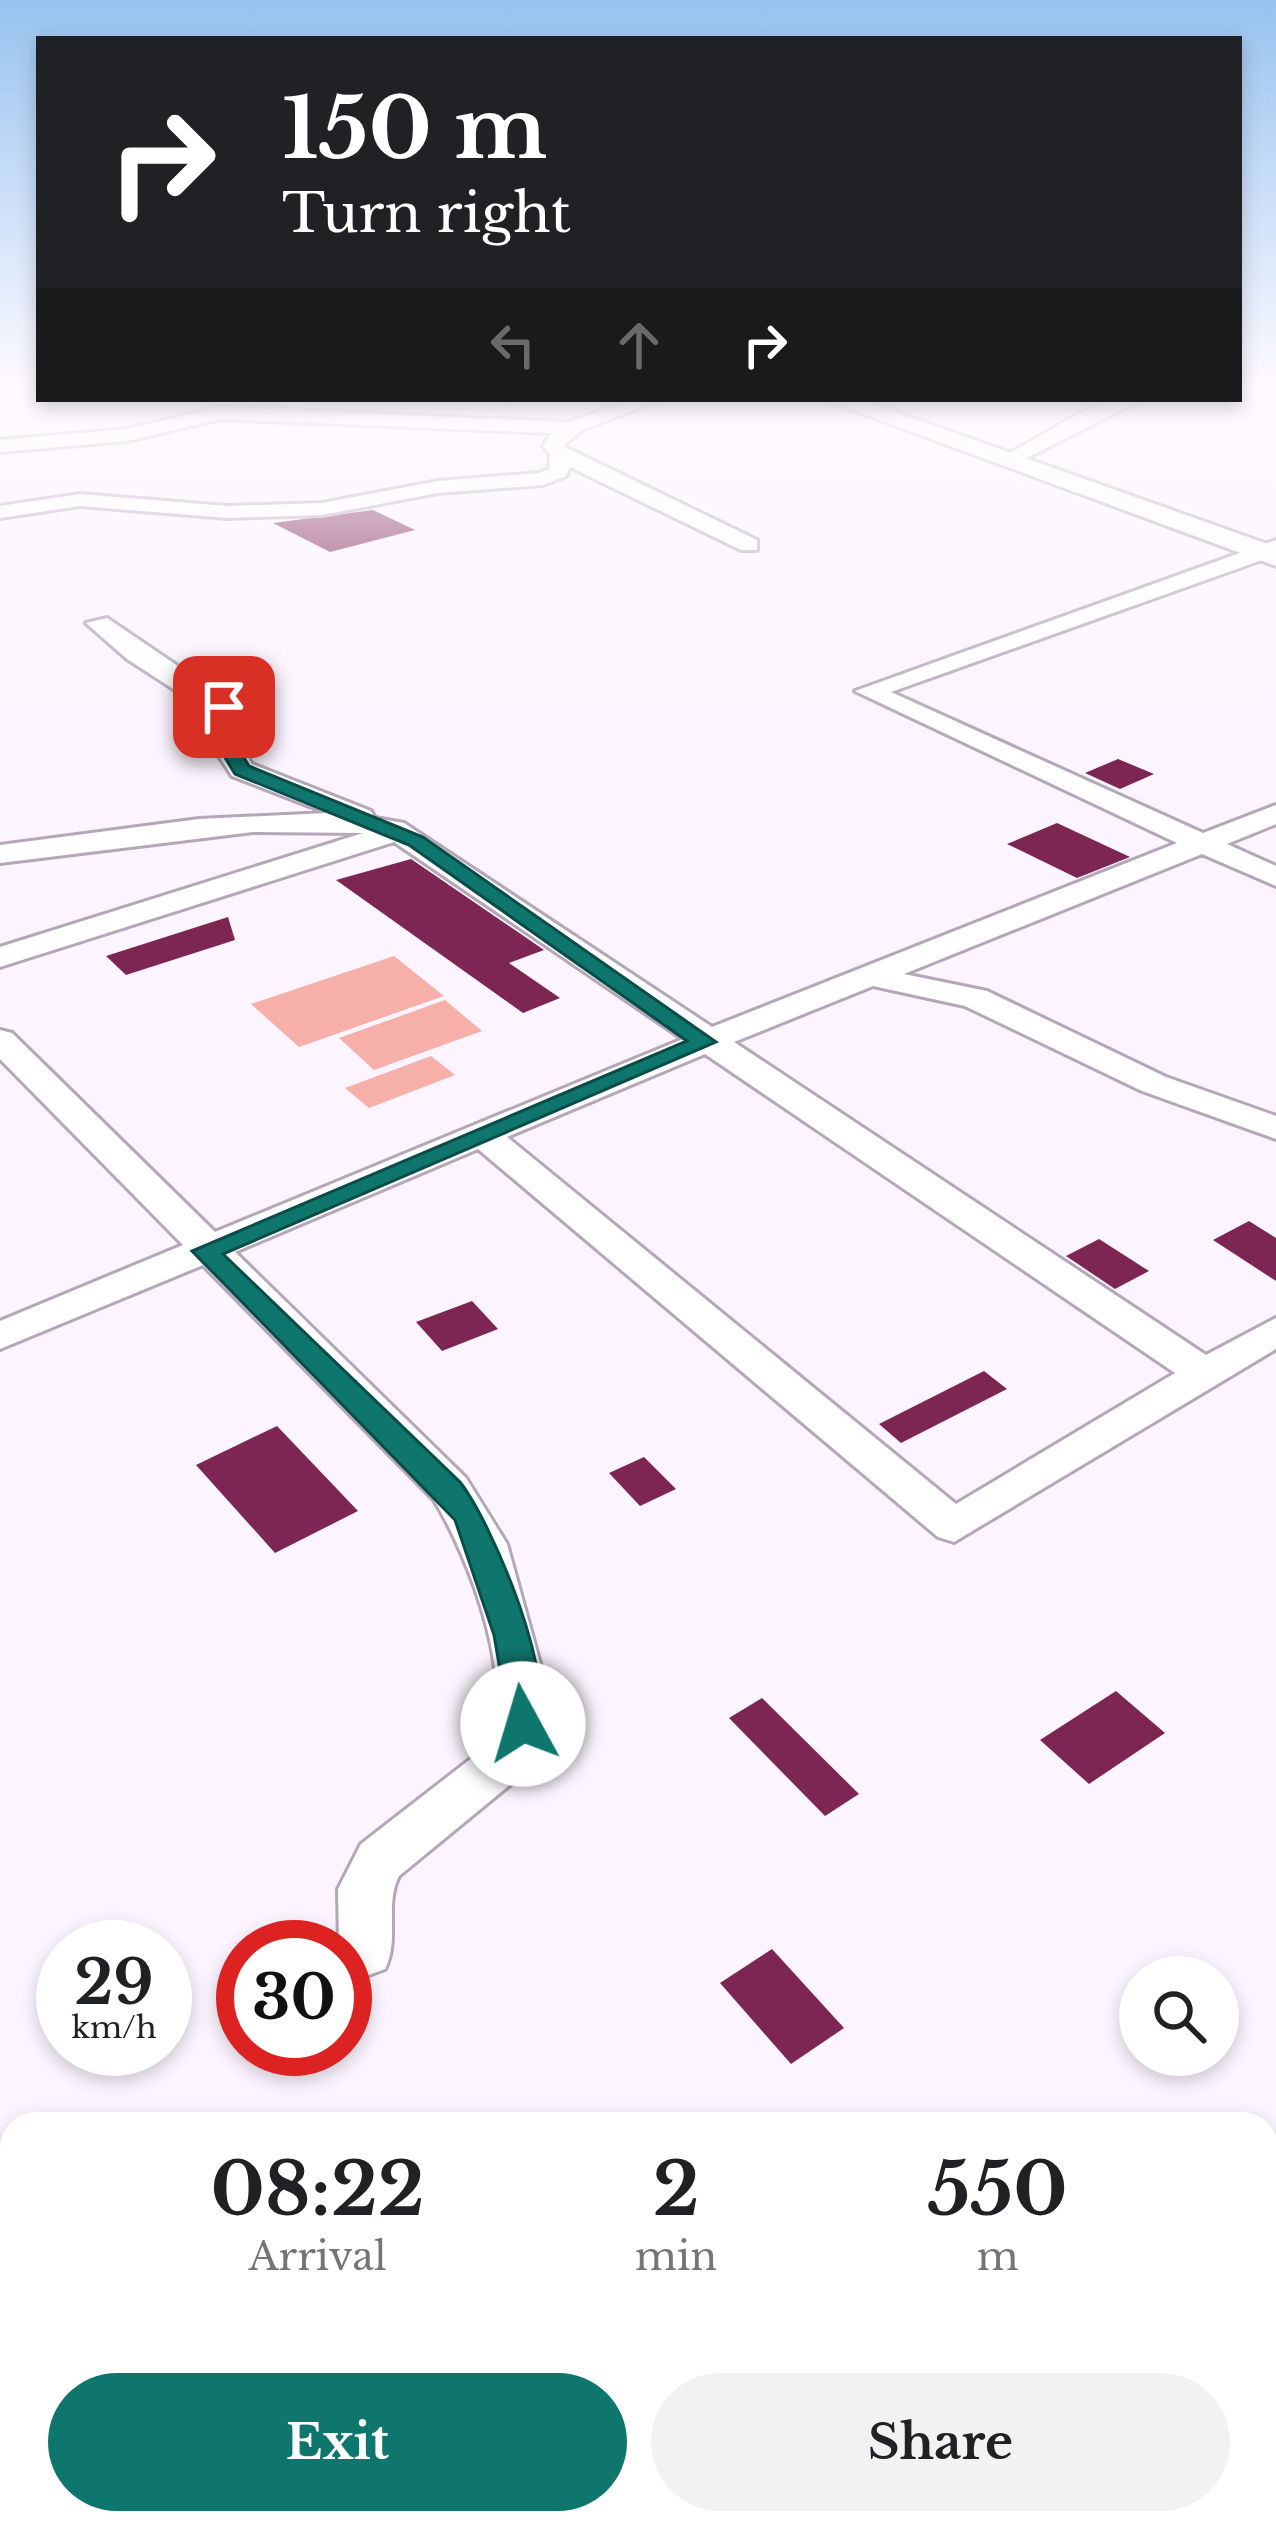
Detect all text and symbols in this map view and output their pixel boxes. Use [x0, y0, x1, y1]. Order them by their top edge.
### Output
text: 150 m [282, 77, 547, 181]
icon: right [84, 84, 240, 240]
text: Turn right [282, 180, 571, 247]
icon: left [480, 312, 546, 378]
icon: ahead [606, 312, 672, 378]
icon: right [732, 312, 798, 378]
pin [173, 656, 275, 758]
icon: arrive [191, 674, 257, 740]
position arrow [460, 1661, 586, 1787]
speed limit sign: 30 [216, 1920, 372, 2076]
text: 29 [74, 1946, 154, 2020]
map controls [1119, 1956, 1239, 2076]
button: search [1119, 1956, 1239, 2076]
text: km/h [71, 2009, 157, 2046]
text: 08:22 [210, 2145, 425, 2234]
text: 2 [653, 2145, 700, 2234]
text: 550 [928, 2145, 1068, 2234]
text: Arrival [248, 2232, 387, 2281]
text: min [635, 2232, 717, 2281]
text: m [977, 2232, 1018, 2281]
button: Exit [48, 2373, 627, 2511]
button: Share [651, 2373, 1230, 2511]

